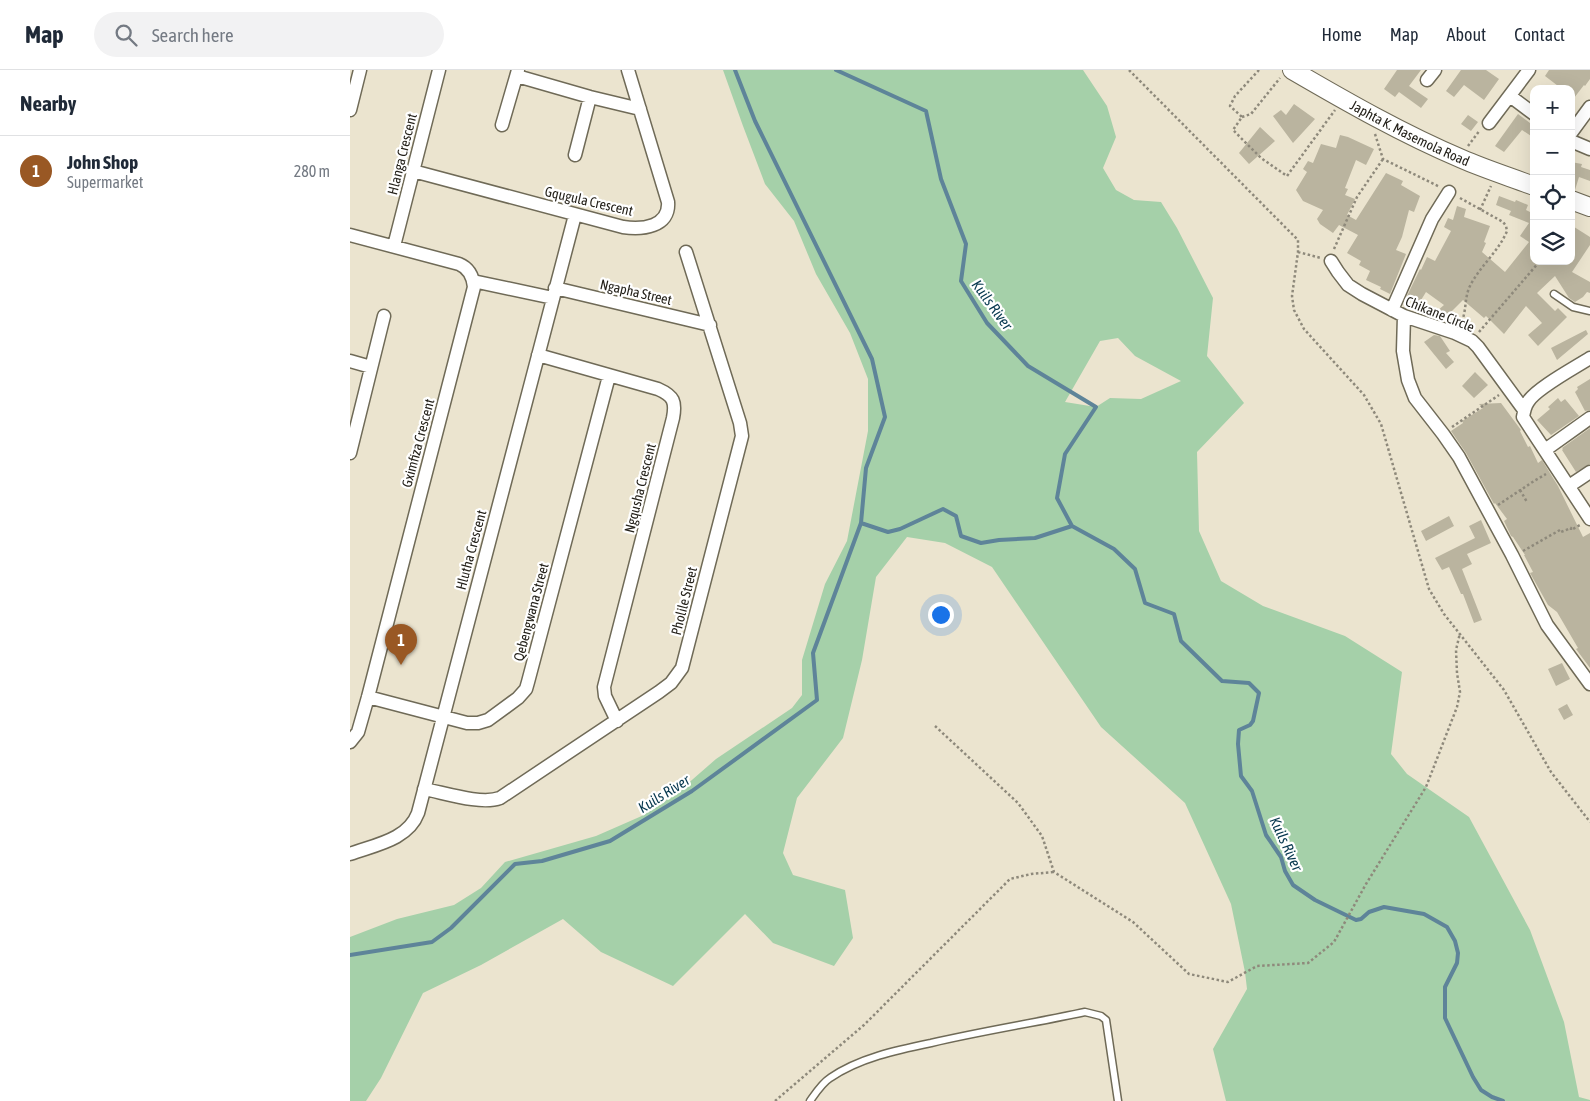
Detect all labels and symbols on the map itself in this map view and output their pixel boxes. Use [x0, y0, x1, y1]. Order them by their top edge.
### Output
street label: Japhta K. Masemola Road [1348, 97, 1472, 169]
street label: Hlanga Crescent [384, 112, 420, 196]
street label: Gqugula Crescent [543, 183, 635, 219]
street label: Ngapha Street [599, 276, 673, 308]
water label: Kuils River [969, 276, 1016, 333]
street label: Chikane Circle [1403, 293, 1477, 335]
street label: Gximfiza Crescent [398, 397, 438, 489]
street label: Ngqusha Crescent [621, 442, 659, 534]
street label: Hlutha Crescent [453, 508, 489, 592]
street label: Qebengwana Street [510, 561, 552, 663]
street label: Pholile Street [668, 565, 700, 637]
your location [928, 602, 954, 628]
pin: 1 [385, 624, 417, 665]
water label: Kuils River [635, 771, 693, 816]
water label: Kuils River [1267, 814, 1307, 874]

